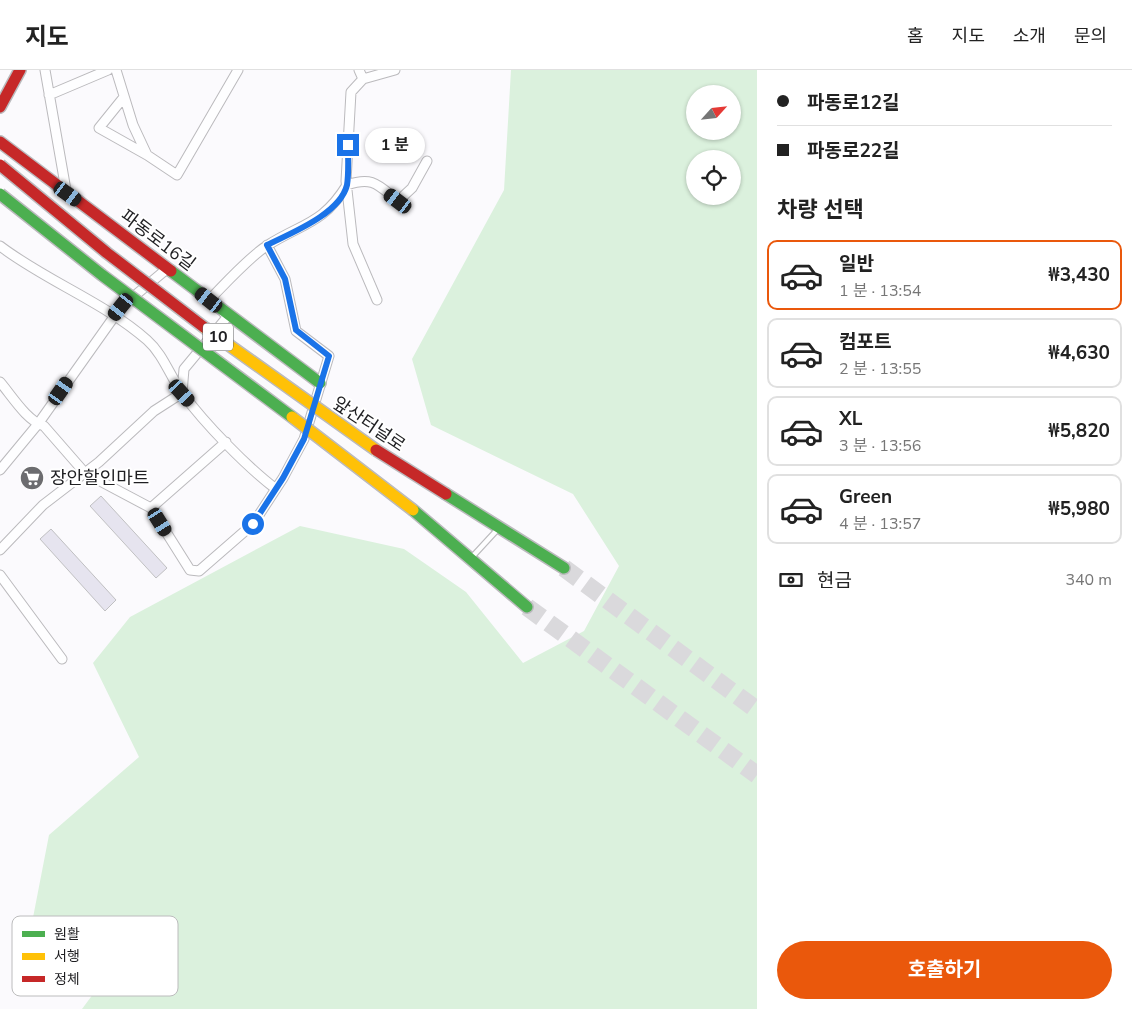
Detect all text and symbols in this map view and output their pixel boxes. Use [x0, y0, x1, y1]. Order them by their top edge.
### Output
text: 지도 [25, 21, 69, 53]
text: 홈 [907, 24, 924, 48]
text: 지도 [952, 24, 985, 48]
text: 소개 [1013, 24, 1046, 48]
text: 문의 [1074, 24, 1107, 48]
north arrow [686, 85, 741, 140]
map controls [686, 85, 741, 205]
text: 파동로12길 [807, 90, 900, 116]
callout: 1 분 [366, 128, 426, 162]
route end [337, 134, 359, 156]
text: 1 분 [381, 134, 409, 156]
text: 파동로22길 [807, 138, 900, 164]
button: locate [686, 150, 741, 205]
car [51, 179, 84, 209]
car [381, 186, 414, 216]
text: 차량 선택 [777, 195, 864, 225]
street label: 파동로16길 [116, 204, 200, 276]
text: 일반 [839, 251, 874, 277]
icon: car [779, 253, 824, 298]
text: ₩3,430 [1048, 262, 1110, 288]
text: 1 분 · 13:54 [839, 280, 921, 302]
car [192, 285, 225, 315]
car [105, 291, 136, 323]
road number: 10 [203, 323, 233, 350]
text: 컴포트 [839, 329, 891, 355]
icon: car [779, 331, 824, 376]
text: ₩4,630 [1048, 340, 1110, 366]
text: 2 분 · 13:55 [839, 358, 921, 380]
car [46, 374, 75, 408]
car [166, 377, 197, 409]
street label: 앞산터널로 [328, 391, 410, 457]
text: XL [839, 406, 862, 432]
icon: car [779, 409, 824, 454]
text: ₩5,820 [1048, 418, 1110, 444]
text: 3 분 · 13:56 [839, 435, 921, 457]
supermarket icon: 장안할인마트 [19, 465, 45, 491]
place label: 장안할인마트 [50, 466, 149, 490]
text: Green [839, 484, 892, 510]
icon: car [779, 487, 824, 532]
text: ₩5,980 [1048, 496, 1110, 522]
car [145, 505, 174, 539]
route start [242, 513, 264, 535]
text: 4 분 · 13:57 [839, 513, 921, 535]
icon: cash [777, 566, 805, 594]
text: 현금 [817, 568, 852, 594]
text: 340 m [1065, 569, 1112, 591]
legend [12, 916, 178, 996]
text: 원활 [54, 925, 80, 944]
button: 호출하기 [777, 941, 1112, 999]
text: 서행 [54, 947, 80, 966]
text: 정체 [54, 970, 80, 989]

